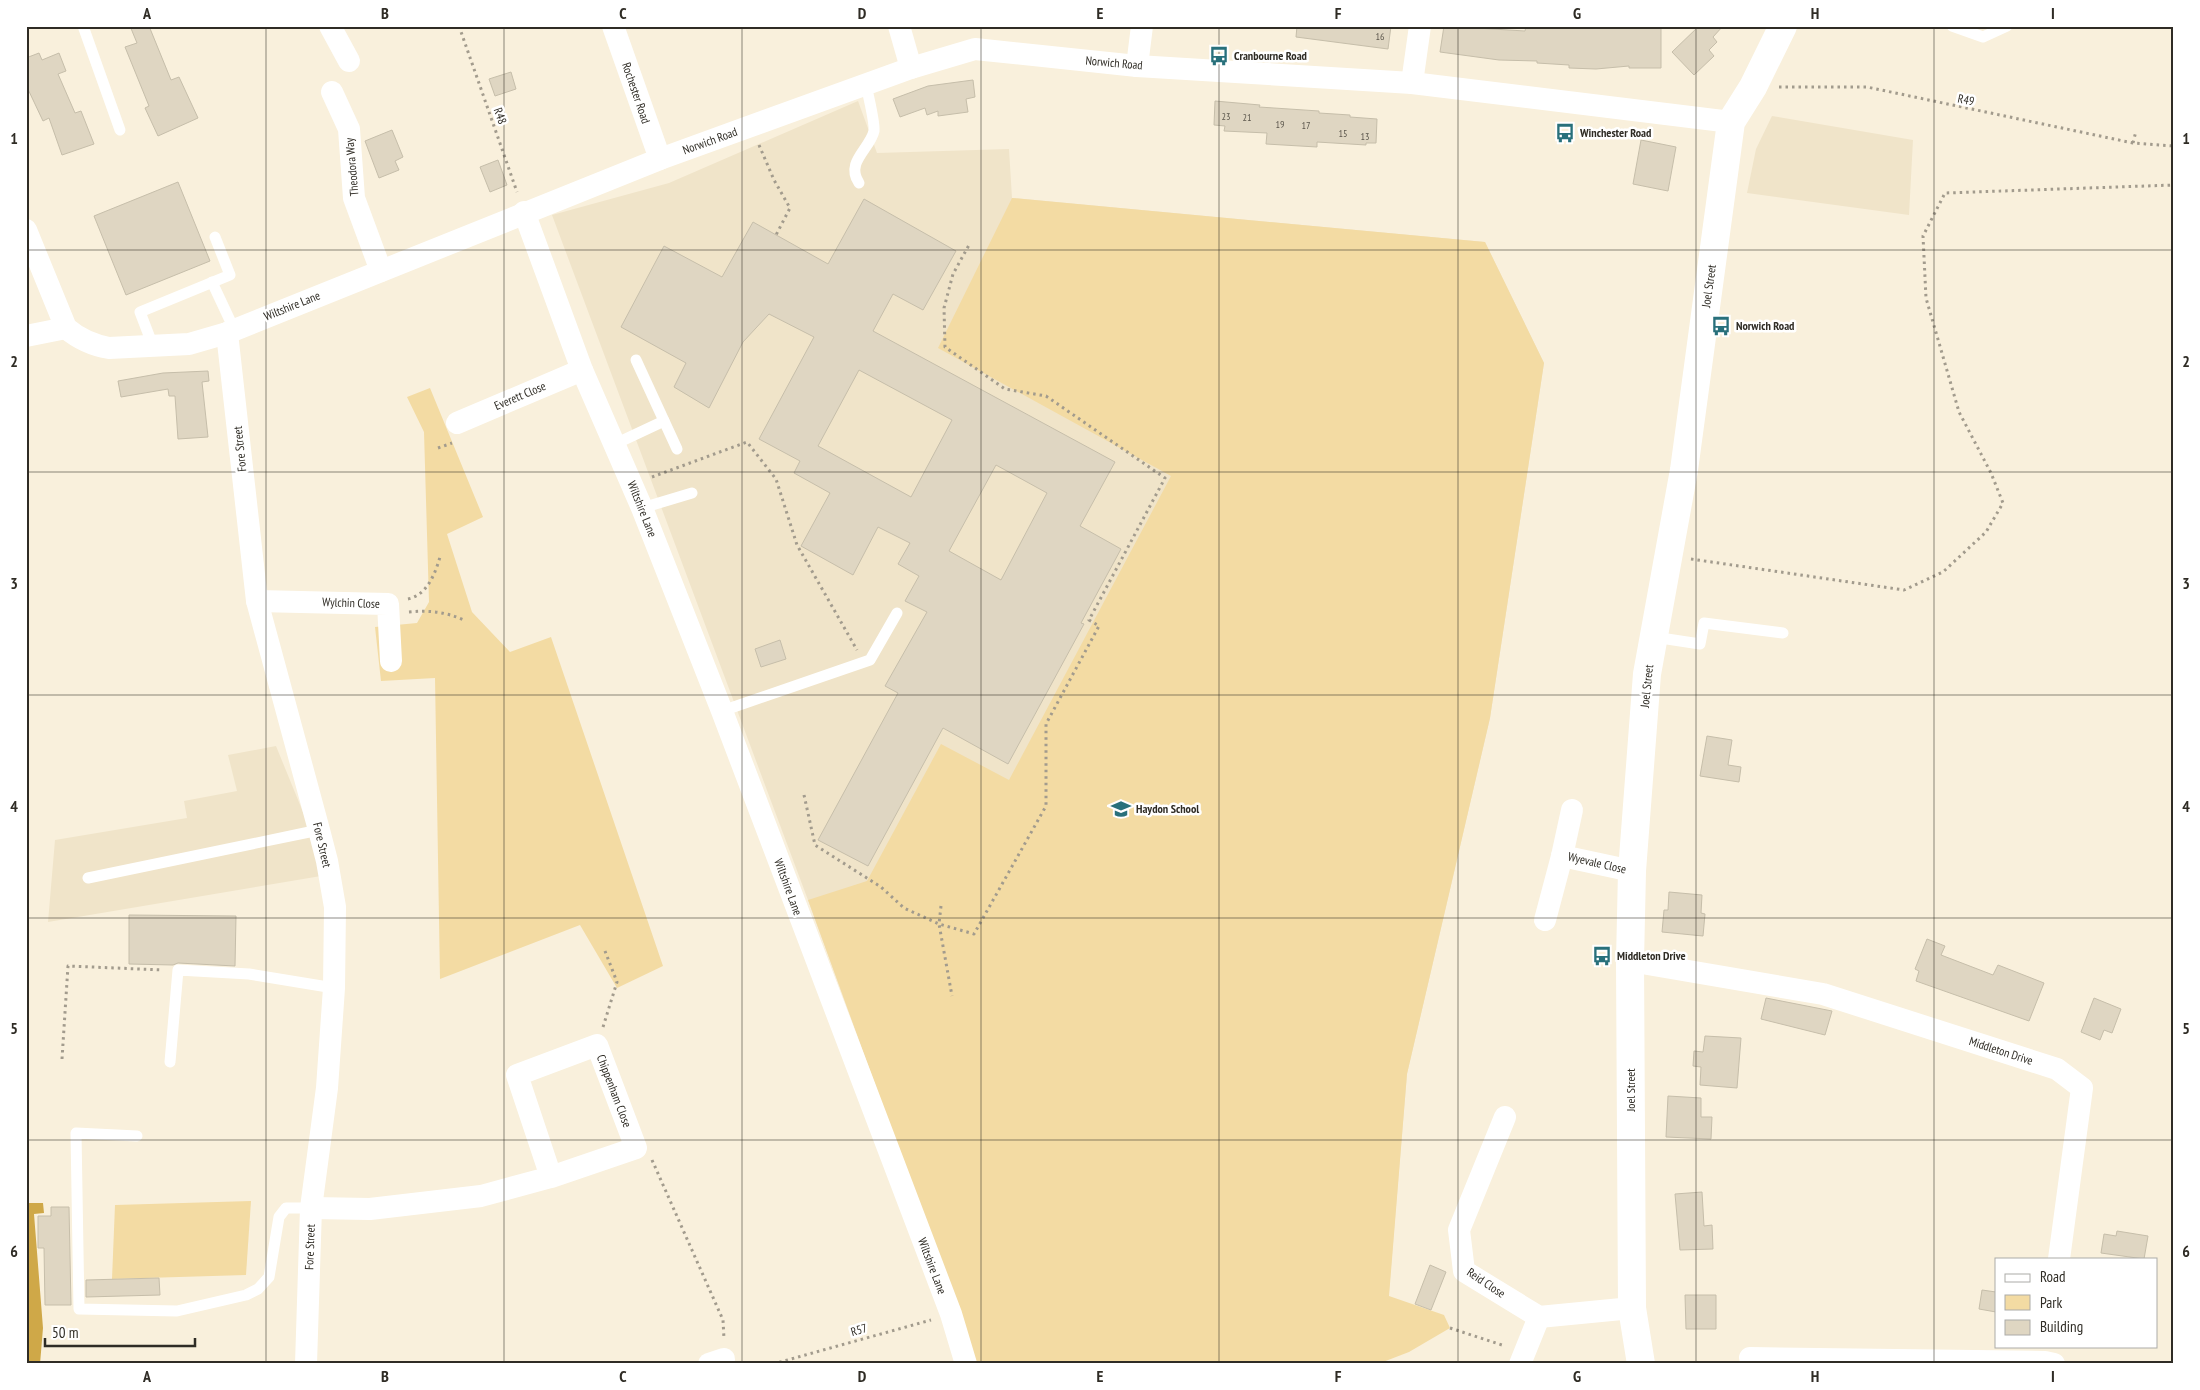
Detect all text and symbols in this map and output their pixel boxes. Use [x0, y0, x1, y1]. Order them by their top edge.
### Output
text: A [142, 3, 152, 23]
text: B [381, 3, 389, 23]
text: C [619, 3, 627, 23]
text: D [858, 3, 867, 23]
text: E [1097, 3, 1104, 23]
text: F [1335, 3, 1342, 23]
text: G [1573, 3, 1581, 23]
text: H [1811, 3, 1819, 23]
text: I [2051, 3, 2055, 23]
house number: 16 [1376, 30, 1385, 43]
bus stop icon: Cranbourne Road [1208, 45, 1230, 67]
place label: Cranbourne Road [1234, 48, 1307, 63]
street label: Norwich Road [1085, 53, 1143, 72]
street label: Rochester Road [619, 60, 654, 125]
street label: R49 [1956, 90, 1976, 109]
street label: R48 [491, 105, 510, 126]
house number: 23 [1222, 110, 1231, 123]
house number: 21 [1243, 111, 1252, 124]
house number: 19 [1276, 118, 1285, 131]
house number: 17 [1302, 119, 1311, 132]
bus stop icon: Winchester Road [1554, 122, 1576, 144]
street label: Norwich Road [680, 124, 739, 157]
place label: Winchester Road [1579, 125, 1651, 140]
house number: 15 [1339, 127, 1348, 140]
text: 1 [10, 128, 18, 148]
text: 1 [2182, 128, 2190, 148]
house number: 13 [1361, 130, 1370, 143]
street label: Theodora Way [341, 137, 362, 197]
street label: Joel Street [1698, 263, 1719, 309]
street label: Wiltshire Lane [261, 287, 322, 324]
bus stop icon: Norwich Road [1710, 315, 1732, 337]
place label: Norwich Road [1736, 318, 1794, 333]
text: 2 [10, 351, 18, 371]
text: 2 [2182, 351, 2190, 371]
street label: Everett Close [492, 378, 548, 413]
street label: Fore Street [230, 425, 249, 473]
street label: Wiltshire Lane [624, 478, 661, 539]
text: 3 [10, 573, 18, 593]
text: 3 [2182, 573, 2190, 593]
street label: Wylchin Close [322, 594, 380, 611]
street label: Joel Street [1637, 663, 1656, 709]
text: 4 [10, 796, 18, 816]
text: 4 [2182, 796, 2190, 816]
school or university icon: Haydon School [1110, 798, 1132, 820]
place label: Haydon School [1136, 801, 1199, 816]
street label: Fore Street [310, 821, 335, 870]
street label: Wyevale Close [1566, 849, 1628, 877]
street label: Wiltshire Lane [771, 856, 806, 917]
bus stop icon: Middleton Drive [1591, 945, 1613, 967]
place label: Middleton Drive [1617, 948, 1686, 963]
text: 5 [10, 1018, 18, 1038]
text: 5 [2182, 1018, 2190, 1038]
street label: Middleton Drive [1967, 1033, 2035, 1068]
street label: Chippenham Close [594, 1052, 635, 1129]
street label: Joel Street [1623, 1068, 1638, 1113]
street label: Fore Street [301, 1223, 318, 1270]
street label: Wiltshire Lane [915, 1235, 950, 1296]
text: 6 [10, 1241, 18, 1261]
text: 6 [2182, 1241, 2190, 1261]
legend [1995, 1258, 2158, 1348]
street label: Reid Close [1464, 1264, 1508, 1301]
text: Road [2040, 1267, 2066, 1286]
text: Park [2040, 1293, 2062, 1312]
scale bar [45, 1315, 195, 1347]
text: Building [2040, 1317, 2083, 1336]
street label: R57 [849, 1320, 869, 1339]
text: 50 m [52, 1323, 78, 1342]
text: A [142, 1366, 152, 1386]
text: B [381, 1366, 389, 1386]
text: C [619, 1366, 627, 1386]
text: D [858, 1366, 867, 1386]
text: E [1097, 1366, 1104, 1386]
text: F [1335, 1366, 1342, 1386]
text: G [1573, 1366, 1581, 1386]
text: H [1811, 1366, 1819, 1386]
text: I [2051, 1366, 2055, 1386]

